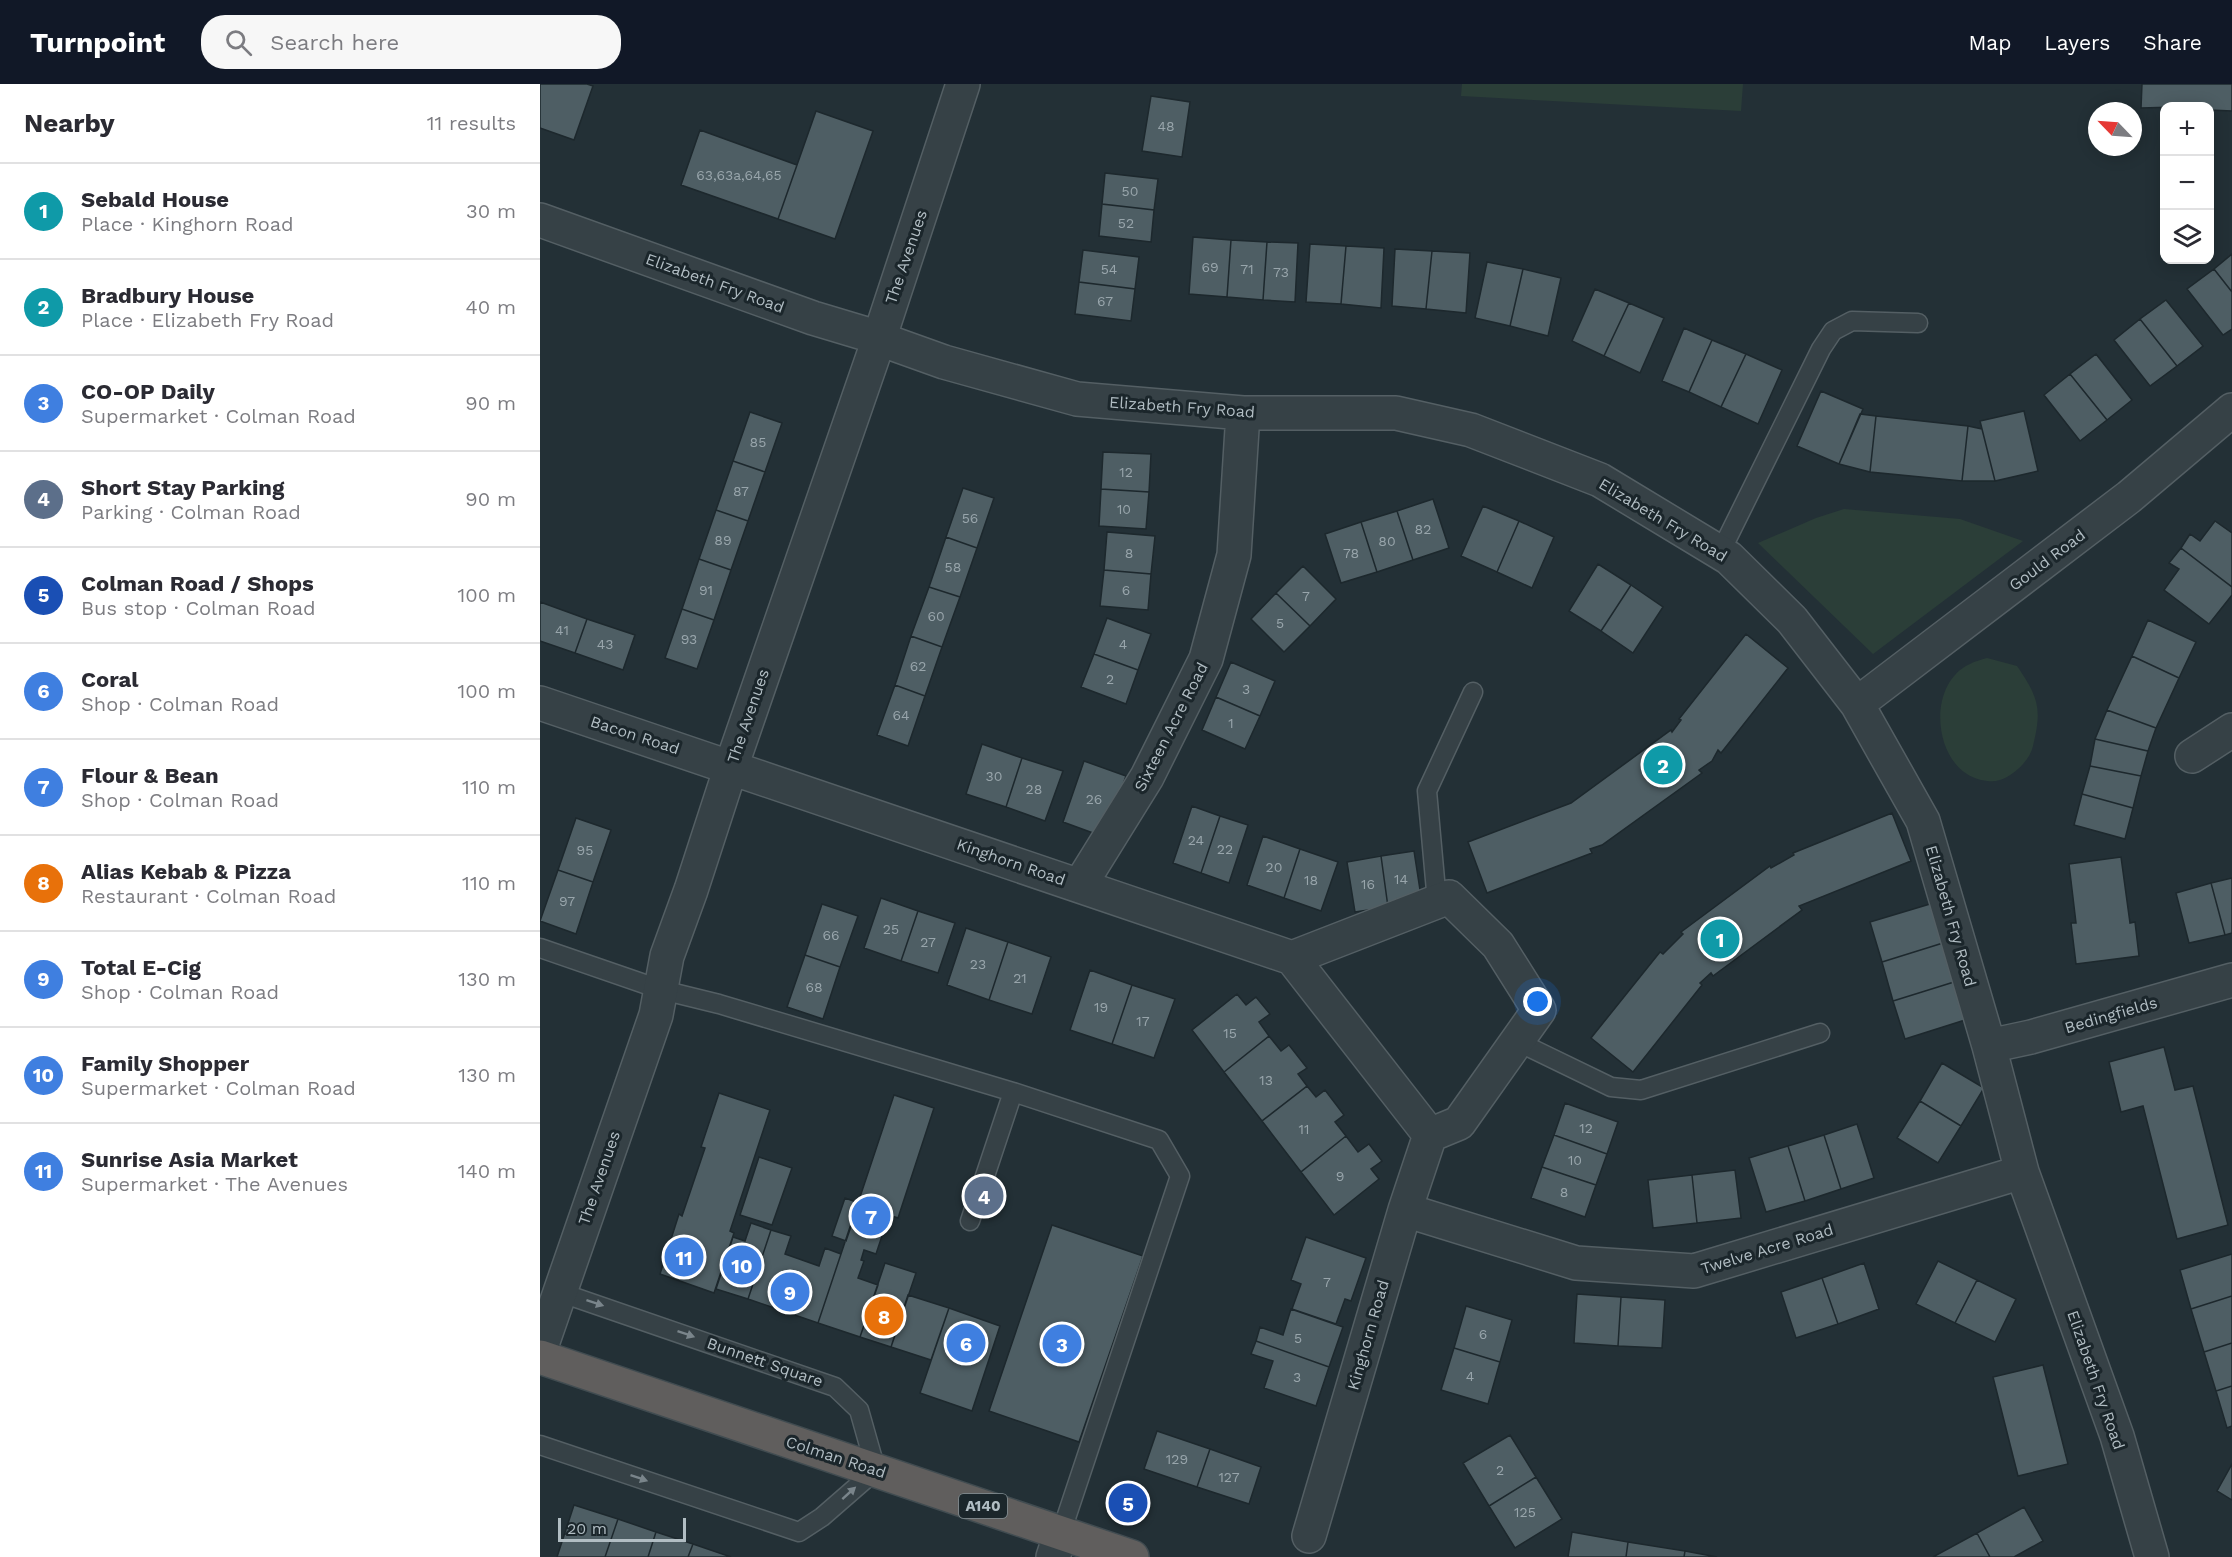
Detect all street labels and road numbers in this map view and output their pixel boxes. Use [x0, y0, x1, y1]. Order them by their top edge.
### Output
street label: The Avenues [881, 207, 931, 307]
street label: Elizabeth Fry Road [643, 249, 787, 317]
street label: Elizabeth Fry Road [1108, 392, 1256, 422]
street label: Elizabeth Fry Road [1596, 474, 1730, 566]
street label: Gould Road [2005, 525, 2089, 595]
street label: Sixteen Acre Road [1130, 659, 1212, 795]
street label: The Avenues [723, 666, 773, 766]
street label: Bacon Road [588, 712, 682, 758]
street label: Kinghorn Road [954, 835, 1068, 889]
street label: Elizabeth Fry Road [1922, 843, 1980, 989]
street label: Bedingfields [2062, 993, 2160, 1037]
street label: The Avenues [574, 1128, 624, 1228]
street label: Twelve Acre Road [1699, 1220, 1835, 1278]
street label: Kinghorn Road [1343, 1278, 1393, 1392]
street label: Elizabeth Fry Road [2063, 1308, 2129, 1452]
street label: Bunnett Square [704, 1333, 826, 1391]
street label: Colman Road [784, 1432, 888, 1482]
road number: A140 [959, 1494, 1007, 1518]

